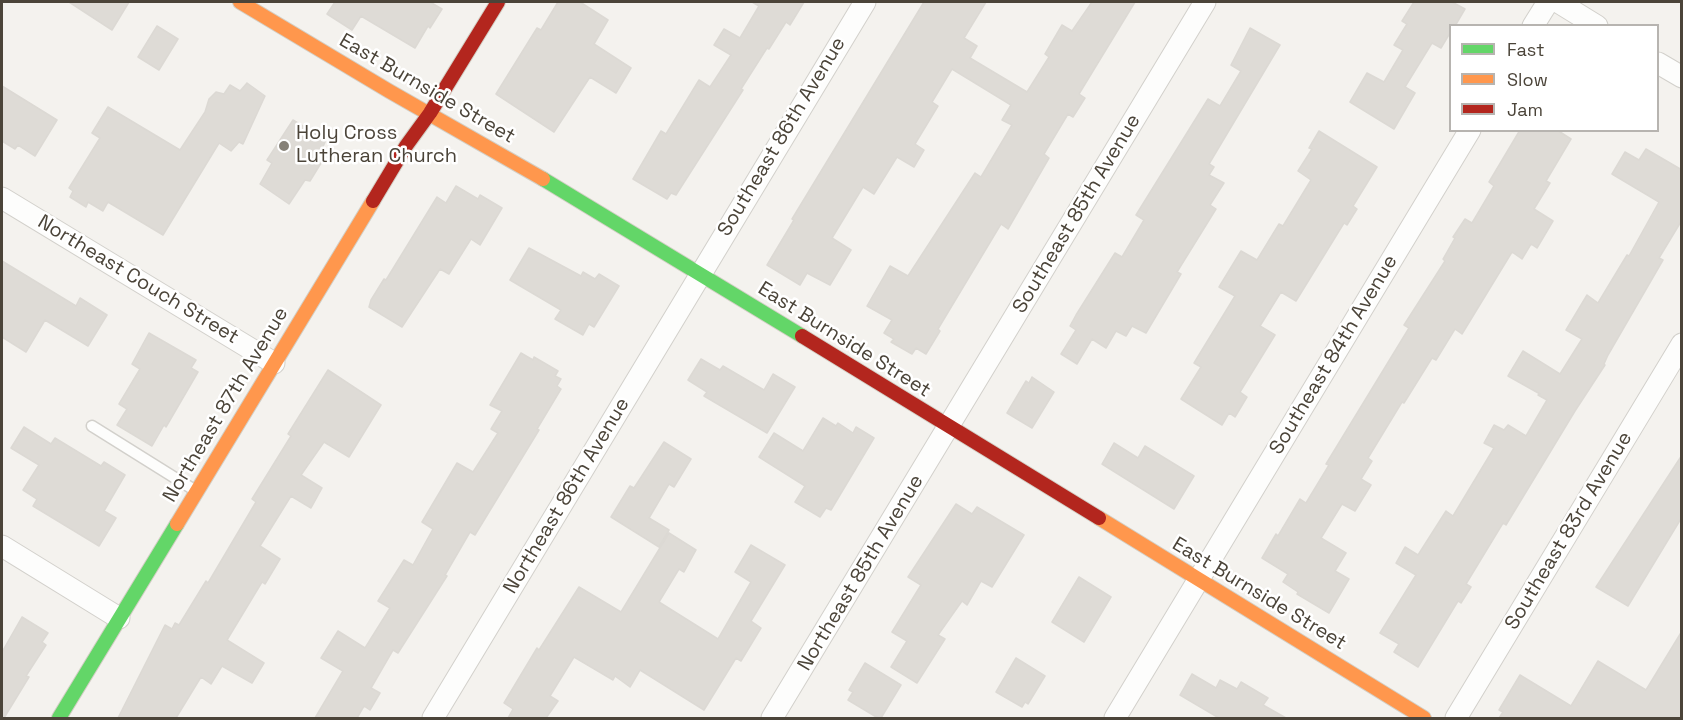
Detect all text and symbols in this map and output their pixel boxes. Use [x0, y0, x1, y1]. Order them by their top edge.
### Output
legend [1449, 24, 1659, 132]
street label: East Burnside Street [335, 29, 519, 149]
street label: Southeast 86th Avenue [713, 33, 851, 241]
text: Fast [1507, 38, 1544, 61]
text: Slow [1507, 68, 1548, 91]
text: Jam [1507, 98, 1543, 121]
street label: Southeast 85th Avenue [1008, 110, 1146, 318]
place label: Holy Cross Lutheran Church [296, 122, 457, 169]
marker: Holy Cross Lutheran Church [277, 139, 291, 153]
street label: Northeast Couch Street [33, 210, 243, 350]
street label: Southeast 84th Avenue [1265, 251, 1403, 459]
street label: East Burnside Street [753, 277, 935, 403]
street label: Northeast 87th Avenue [158, 303, 294, 507]
street label: Northeast 86th Avenue [499, 394, 635, 598]
street label: Southeast 83rd Avenue [1500, 428, 1638, 634]
street label: Northeast 85th Avenue [793, 471, 929, 675]
street label: East Burnside Street [1168, 532, 1350, 656]

